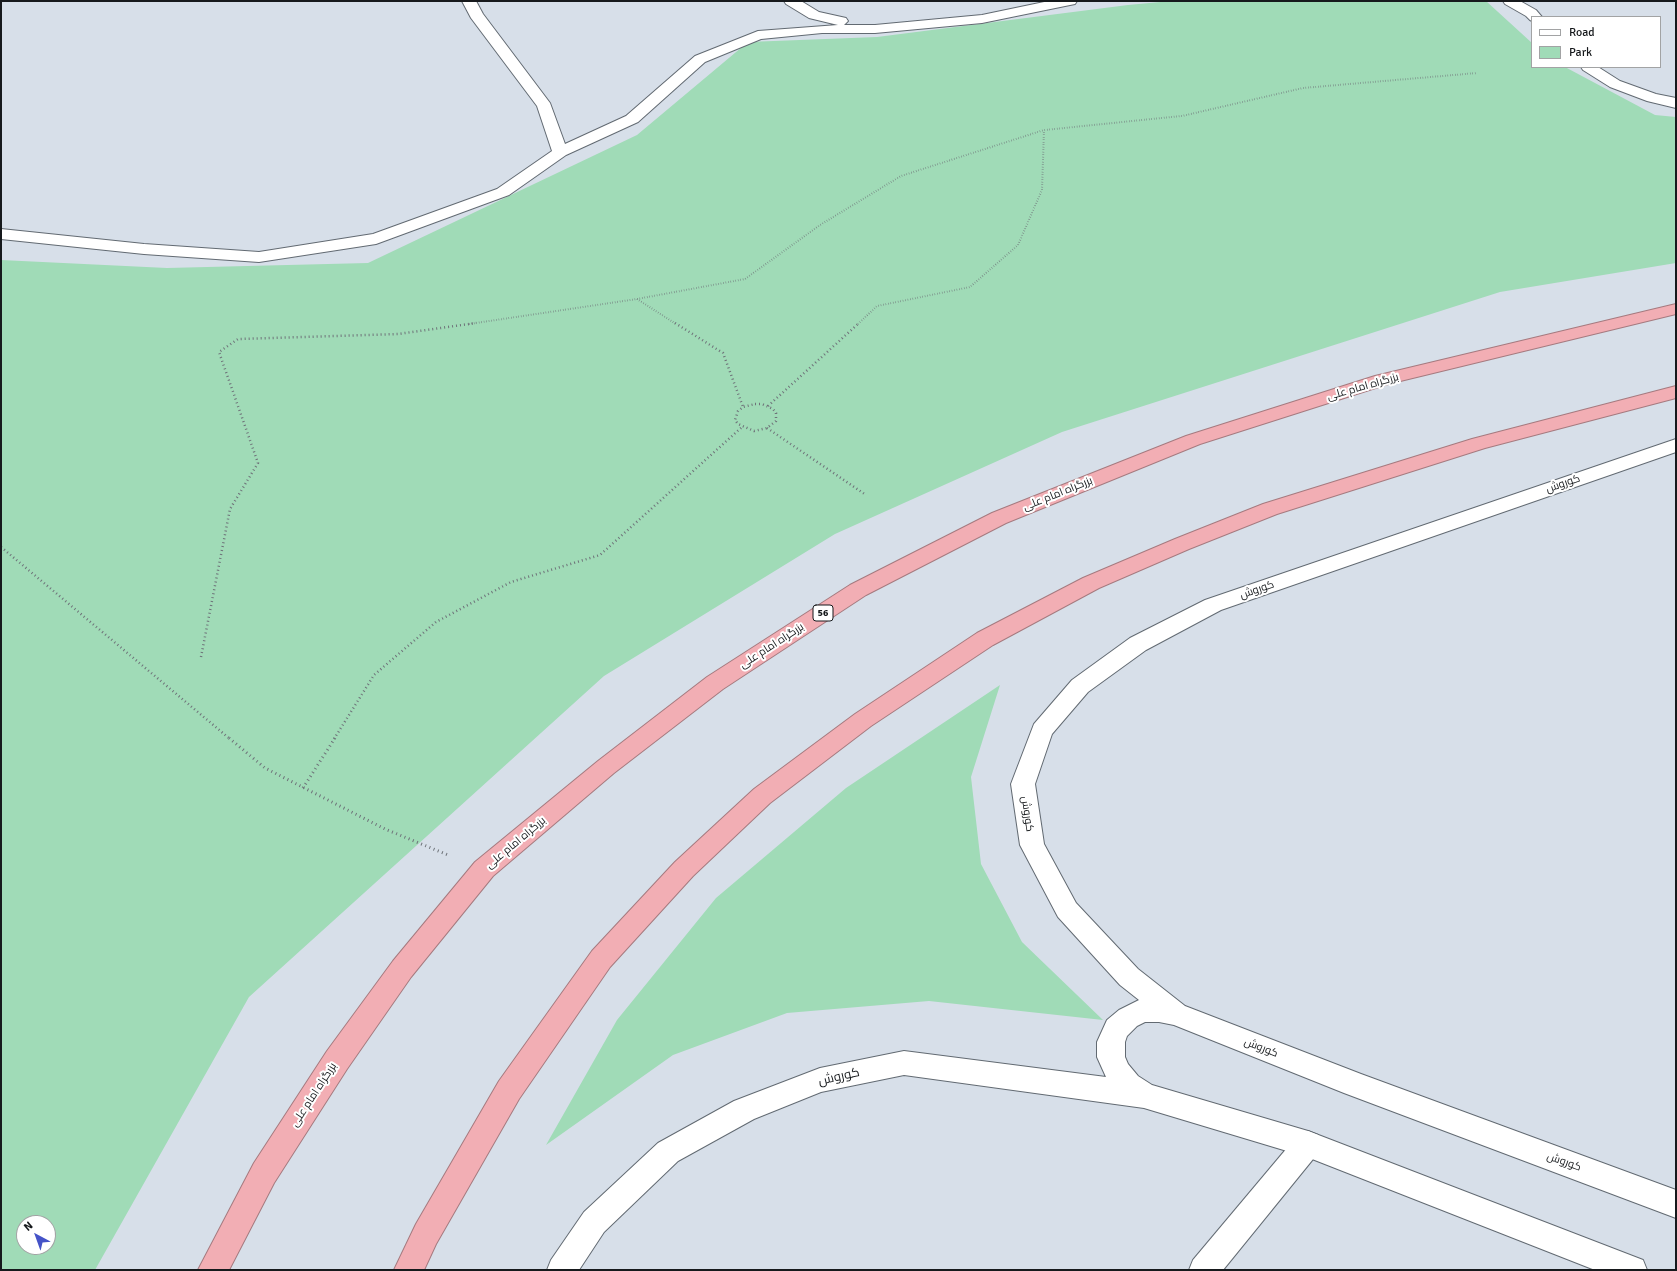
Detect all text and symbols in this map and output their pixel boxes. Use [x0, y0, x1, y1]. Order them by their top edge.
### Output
legend [1531, 16, 1661, 68]
text: Road [1569, 25, 1595, 40]
text: Park [1569, 45, 1592, 60]
street label: بزرگراه امام علی [1326, 370, 1400, 404]
street label: کوروش [1544, 472, 1582, 496]
street label: بزرگراه امام علی [1021, 474, 1095, 514]
street label: کوروش [1238, 578, 1276, 602]
road number: 56 [813, 605, 833, 621]
street label: بزرگراه امام علی [737, 620, 807, 672]
street label: کوروش [1018, 796, 1036, 832]
street label: بزرگراه امام علی [483, 814, 549, 872]
street label: کوروش [1242, 1035, 1280, 1061]
street label: بزرگراه امام علی [288, 1060, 340, 1130]
street label: کوروش [817, 1065, 861, 1089]
street label: کوروش [1545, 1150, 1583, 1174]
north arrow [16, 1215, 56, 1255]
text: N [21, 1219, 36, 1234]

